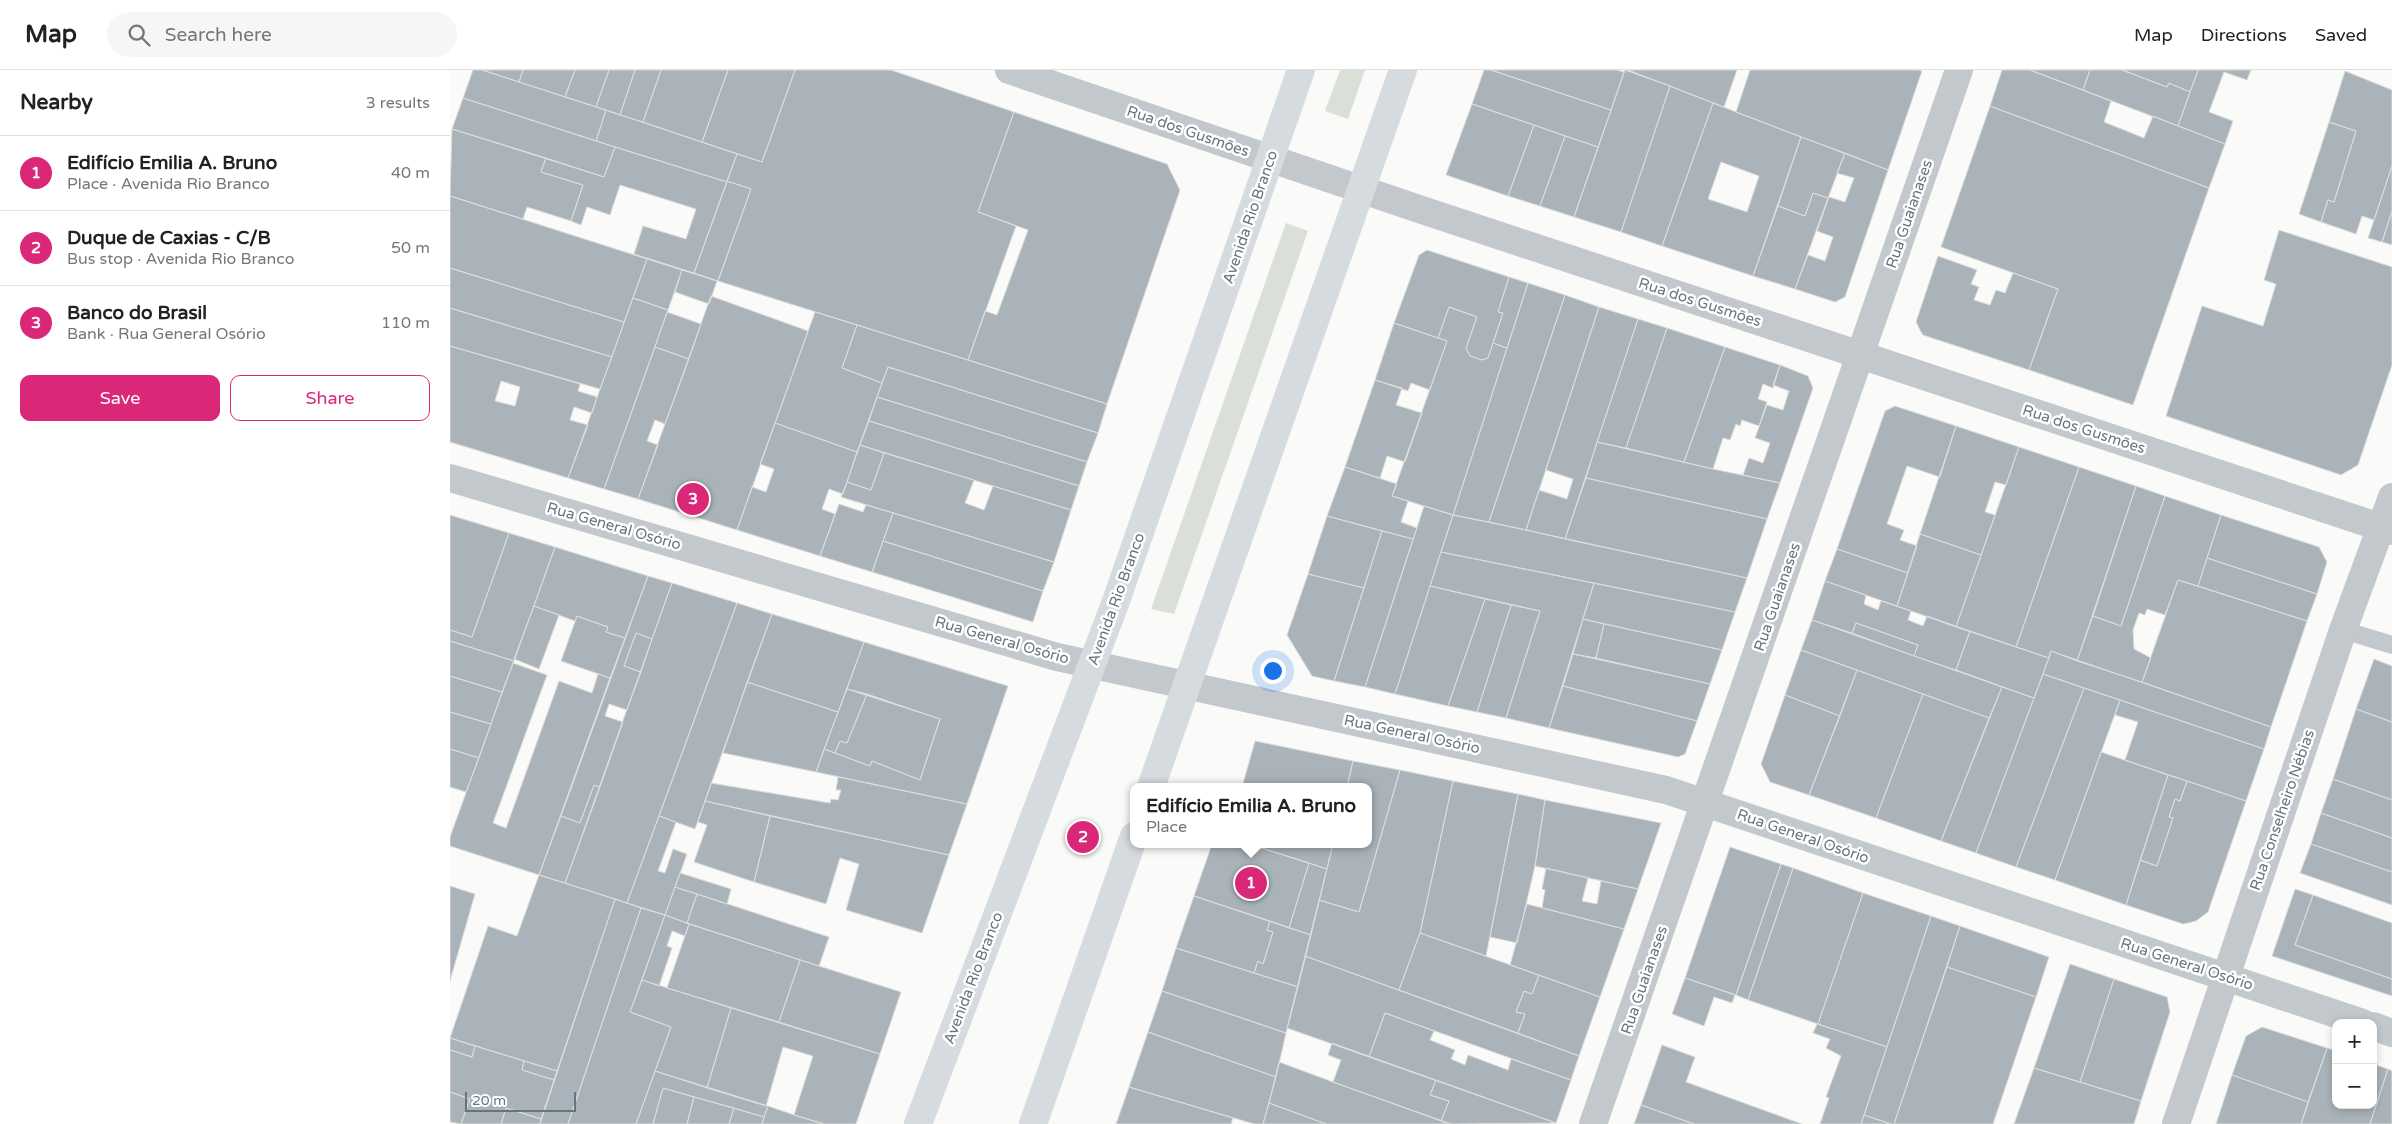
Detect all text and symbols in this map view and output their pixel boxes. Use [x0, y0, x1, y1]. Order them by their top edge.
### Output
search box [107, 12, 457, 57]
text: Map [25, 20, 77, 49]
icon: search [125, 21, 153, 49]
text: Search here [165, 24, 272, 46]
text: Map [2134, 24, 2173, 46]
text: Directions [2201, 24, 2287, 46]
text: Saved [2315, 24, 2367, 46]
text: Nearby [20, 90, 93, 115]
text: 3 results [366, 93, 430, 113]
street label: Rua dos Gusmões [1125, 102, 1251, 160]
street label: Avenida Rio Branco [1219, 148, 1281, 286]
text: Edifício Emilia A. Bruno [67, 152, 277, 174]
street label: Rua Guaianases [1882, 157, 1936, 271]
text: 1 [31, 163, 41, 183]
text: 40 m [391, 163, 430, 183]
text: Place · Avenida Rio Branco [67, 174, 270, 194]
text: Duque de Caxias - C/B [67, 227, 271, 249]
text: 2 [31, 238, 41, 258]
text: 50 m [391, 238, 430, 258]
text: Bus stop · Avenida Rio Branco [67, 249, 295, 269]
street label: Rua dos Gusmões [1636, 274, 1764, 330]
text: Banco do Brasil [67, 302, 207, 324]
text: 3 [31, 313, 41, 333]
text: 110 m [381, 313, 430, 333]
text: Bank · Rua General Osório [67, 324, 266, 344]
button: Save [20, 375, 220, 421]
button: Share [230, 375, 430, 421]
street label: Rua dos Gusmões [2020, 401, 2148, 457]
pin: 3 [677, 480, 709, 518]
street label: Rua General Osório [545, 498, 683, 554]
street label: Avenida Rio Branco [1084, 530, 1148, 668]
street label: Rua Guaianases [1750, 540, 1804, 654]
street label: Rua General Osório [933, 612, 1071, 668]
your location [1260, 658, 1286, 684]
street label: Rua General Osório [1342, 711, 1482, 757]
street label: Rua Conselheiro Nébias [2246, 727, 2318, 893]
popup [1130, 783, 1372, 848]
text: Edifício Emilia A. Bruno [1146, 795, 1356, 817]
street label: Rua General Osório [1735, 805, 1871, 867]
text: Place [1146, 817, 1187, 837]
pin: 2 [1067, 818, 1099, 856]
pin: 1 [1235, 864, 1267, 902]
street label: Avenida Rio Branco [940, 910, 1006, 1046]
street label: Rua Guaianases [1617, 923, 1671, 1037]
street label: Rua General Osório [2118, 934, 2256, 994]
map controls [2332, 1019, 2377, 1109]
button: + [2332, 1019, 2377, 1064]
button: − [2332, 1064, 2377, 1109]
scale bar [465, 1089, 576, 1112]
text: 20 m [472, 1092, 506, 1109]

